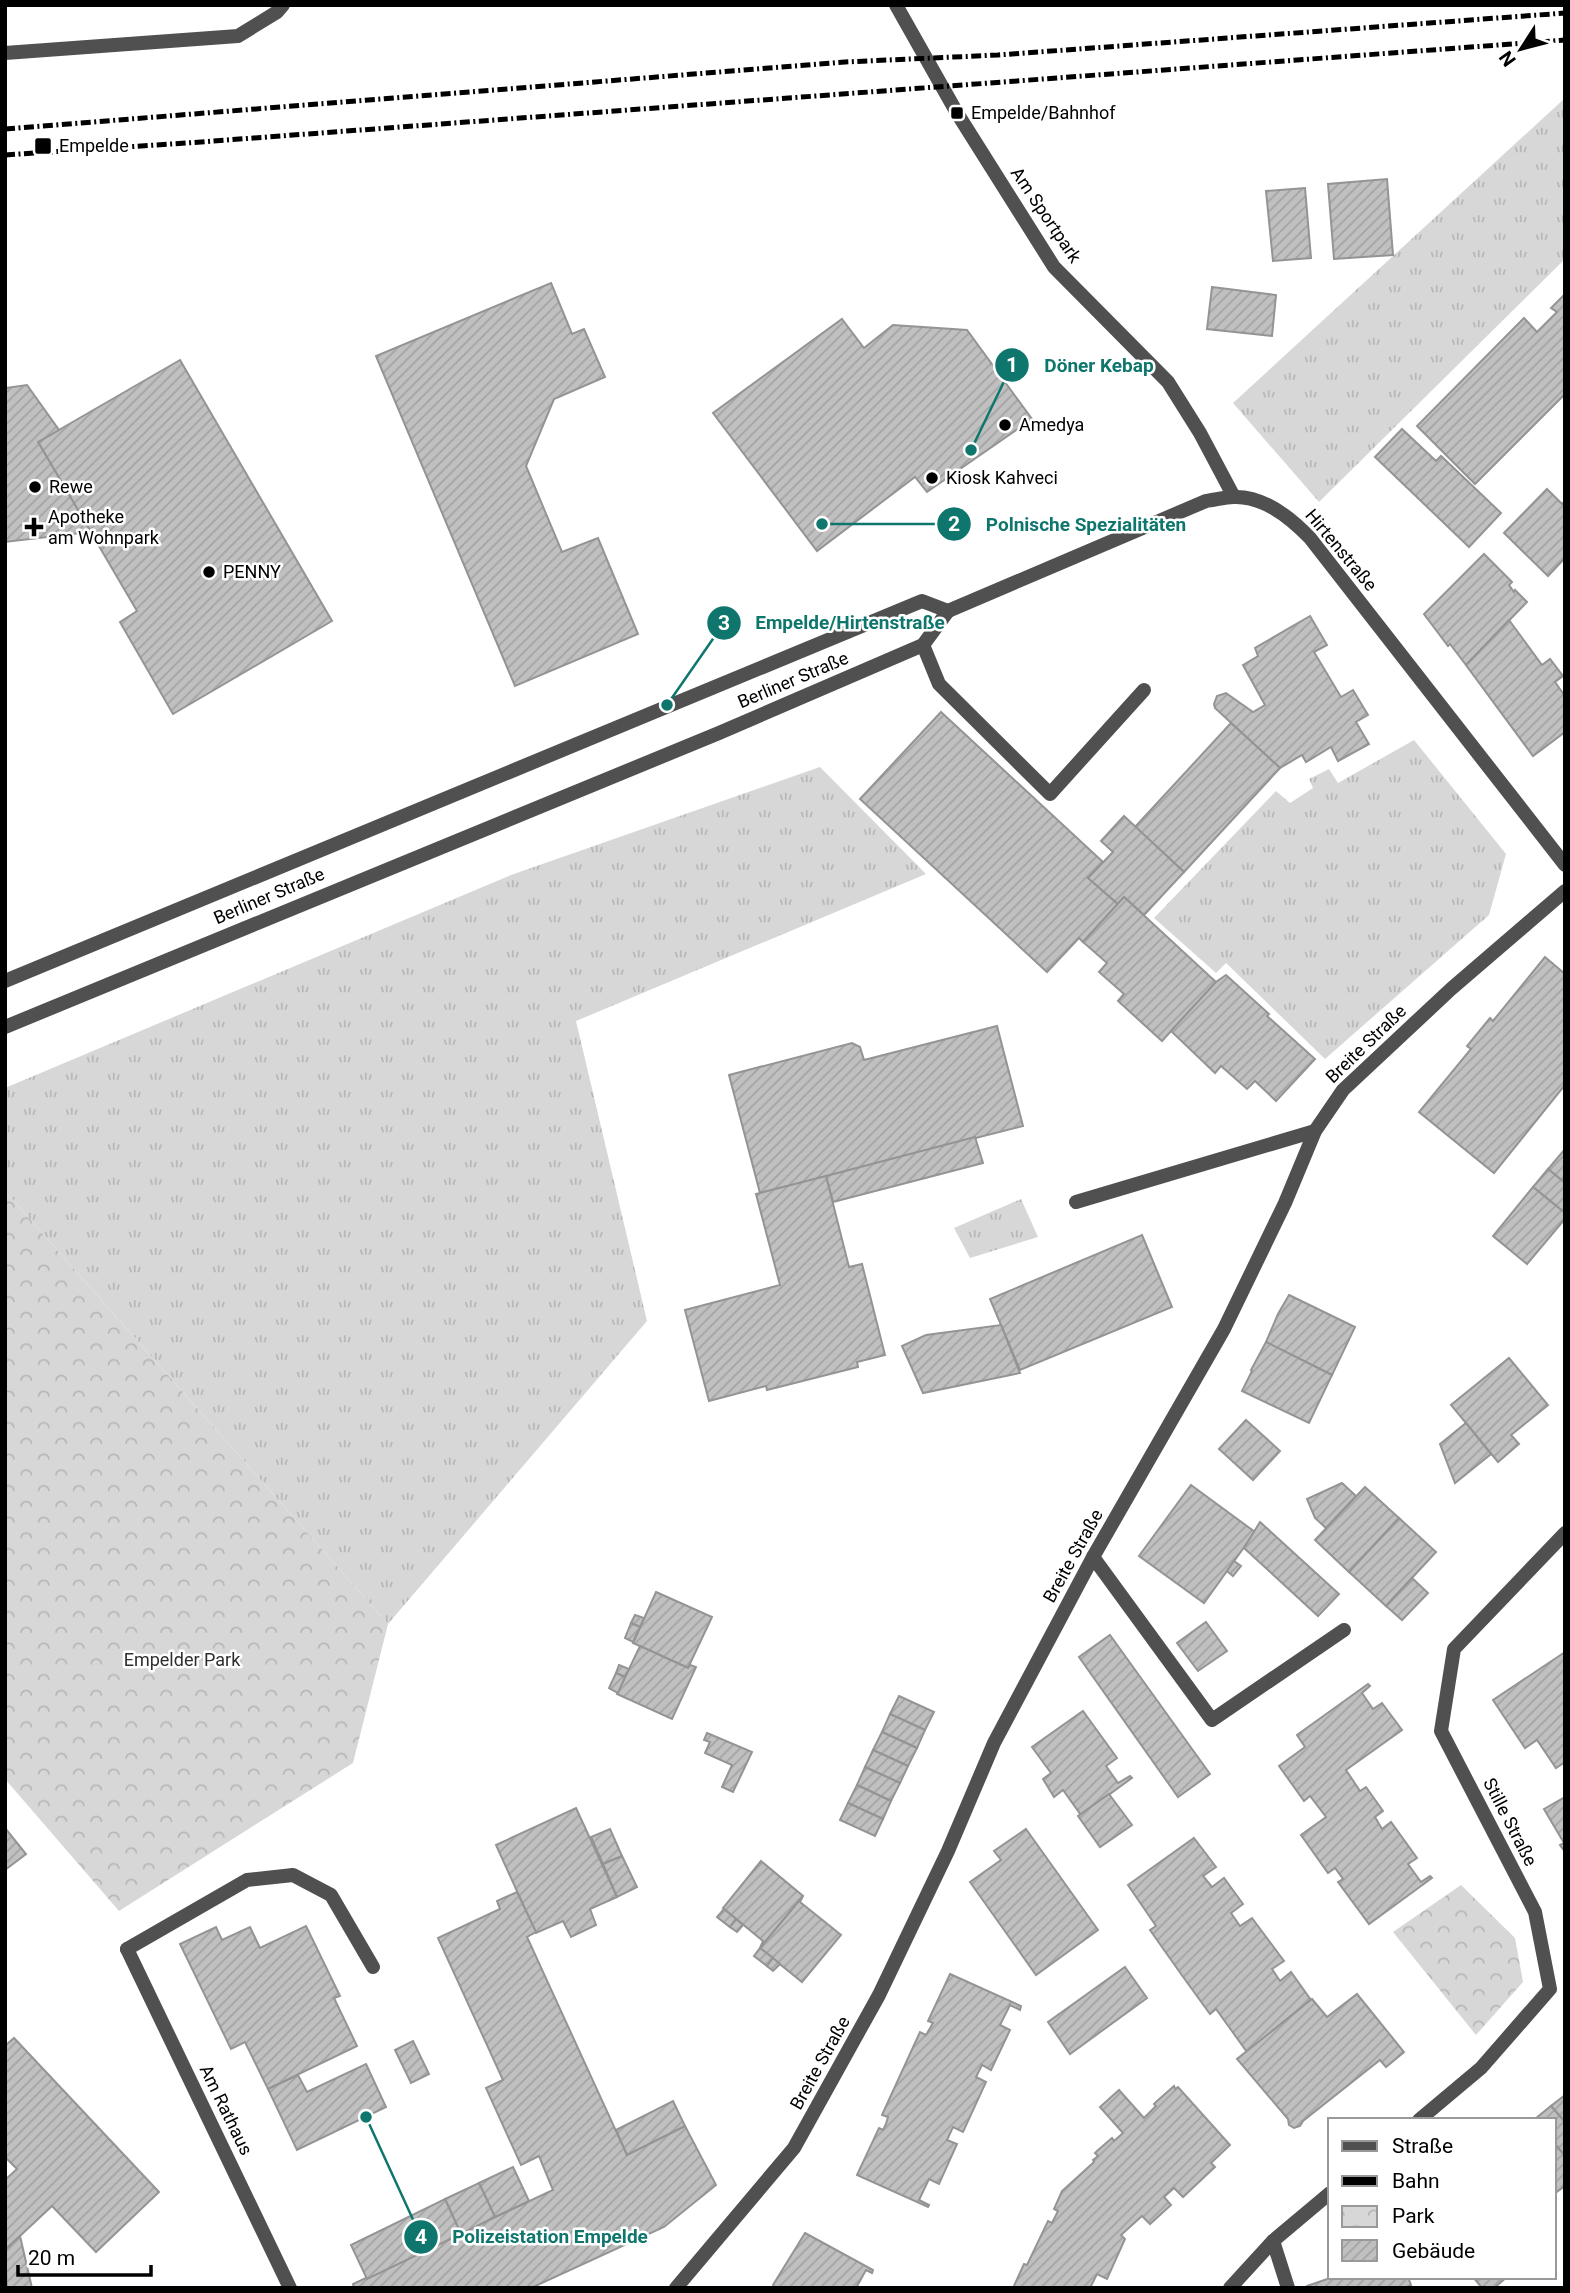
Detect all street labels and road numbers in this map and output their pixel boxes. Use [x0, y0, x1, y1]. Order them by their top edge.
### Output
street label: Am Sportpark [1007, 163, 1087, 267]
street label: Hirtenstraße [1301, 505, 1382, 595]
street label: Berliner Straße [734, 647, 851, 712]
street label: Berliner Straße [210, 863, 327, 928]
street label: Breite Straße [1321, 1000, 1410, 1087]
street label: Breite Straße [1038, 1505, 1107, 1606]
street label: Stille Straße [1479, 1774, 1542, 1869]
street label: Breite Straße [785, 2012, 854, 2113]
street label: Am Rathaus [196, 2061, 257, 2158]

